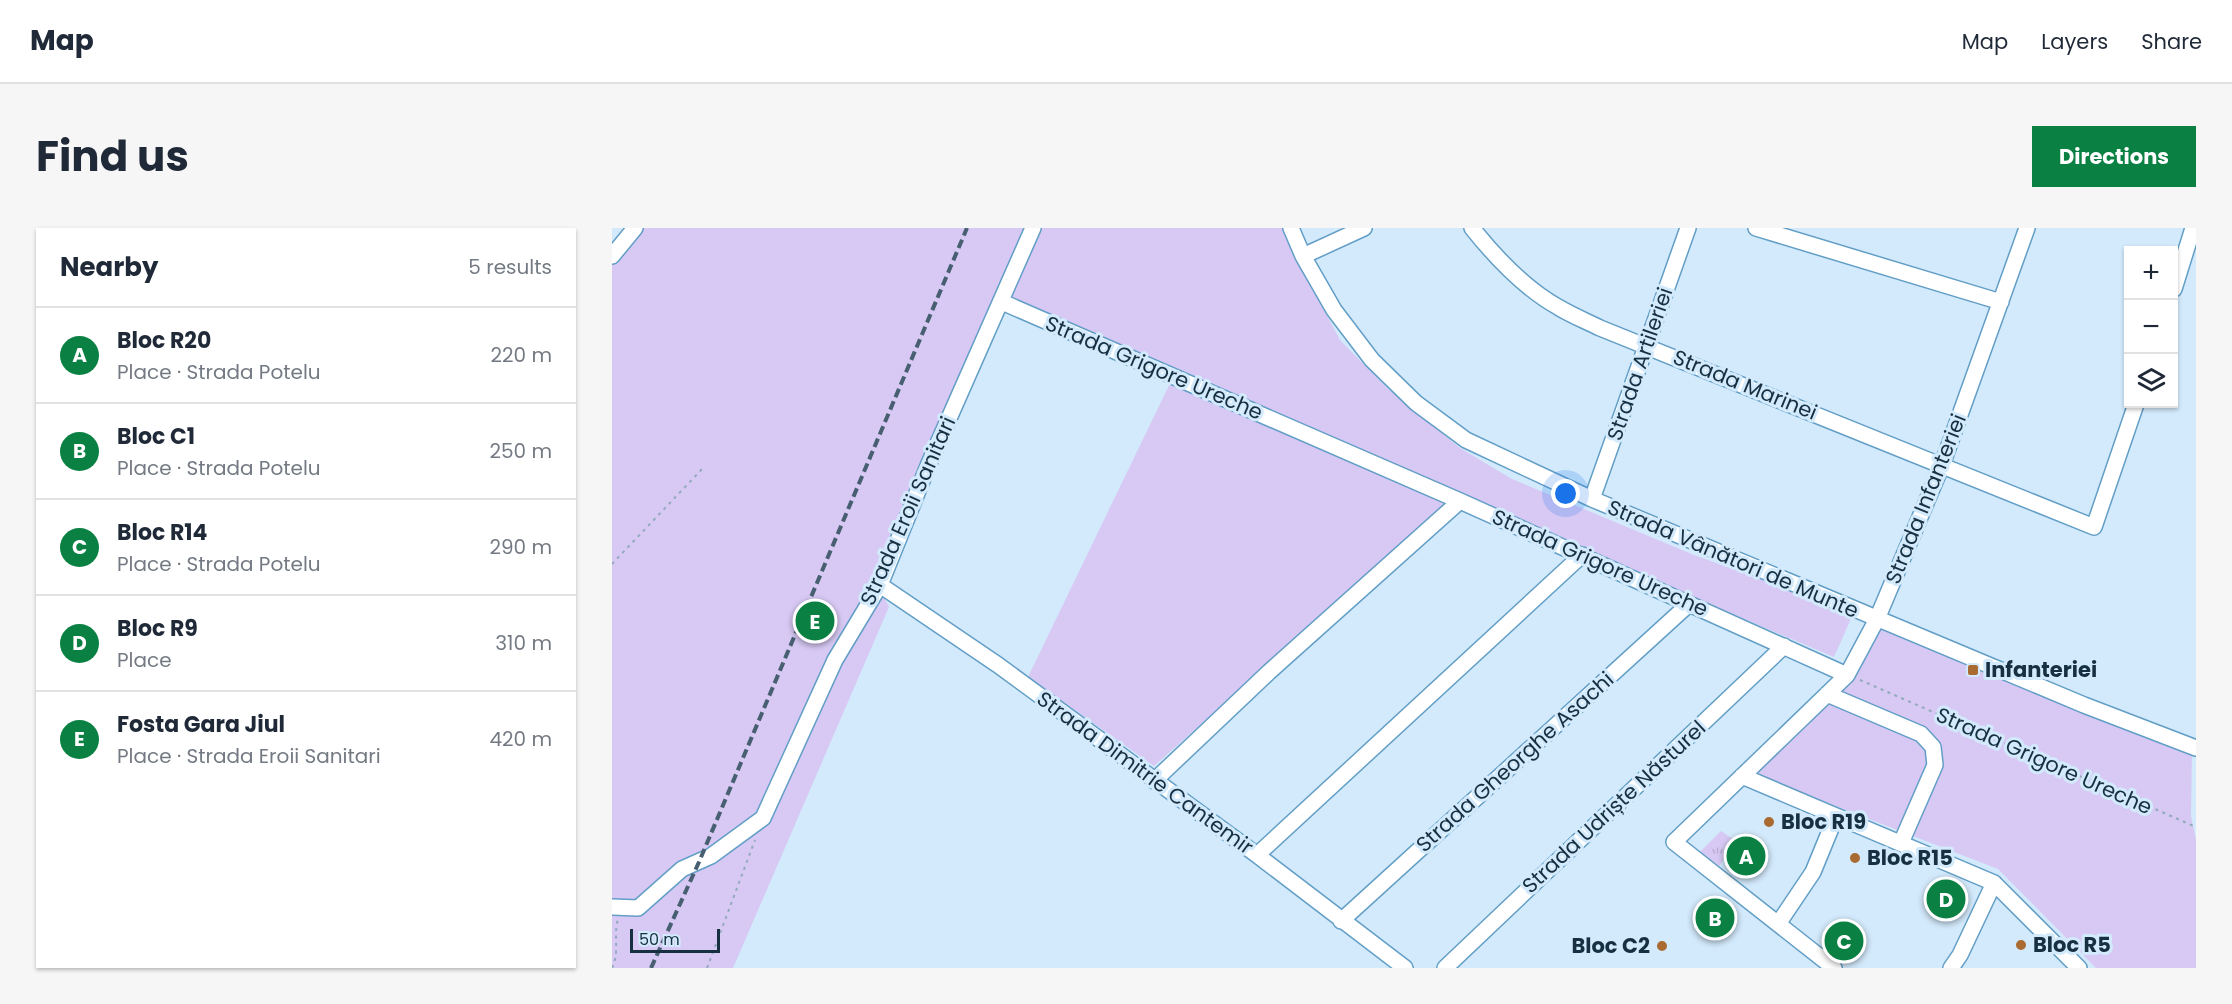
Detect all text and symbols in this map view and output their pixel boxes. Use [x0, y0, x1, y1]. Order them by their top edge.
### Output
text: Map [30, 21, 94, 60]
text: Map [1962, 27, 2008, 56]
text: Layers [2041, 27, 2108, 56]
text: Share [2141, 27, 2202, 56]
button: Directions [2032, 126, 2196, 187]
text: Find us [36, 127, 189, 186]
map controls [2124, 246, 2178, 408]
button: + [2124, 246, 2178, 300]
text: Nearby [60, 249, 158, 285]
text: 5 results [468, 253, 552, 281]
street label: Strada Artileriei [1600, 283, 1679, 444]
button: − [2124, 300, 2178, 354]
street label: Strada Grigore Ureche [1041, 309, 1267, 427]
text: Bloc R20 [117, 325, 211, 356]
text: A [72, 341, 87, 369]
text: 220 m [491, 341, 552, 369]
street label: Strada Marinei [1669, 342, 1822, 427]
button: layers [2124, 354, 2178, 408]
text: Place · Strada Potelu [117, 358, 321, 386]
street label: Strada Infanteriei [1878, 409, 1973, 588]
street label: Strada Eroii Sanitari [853, 412, 962, 610]
text: Bloc C1 [117, 421, 195, 452]
text: B [73, 437, 86, 465]
text: 250 m [489, 437, 552, 465]
text: Place · Strada Potelu [117, 454, 321, 482]
your location [1551, 479, 1580, 508]
street label: Strada Vânători de Munte [1603, 492, 1863, 625]
street label: Strada Grigore Ureche [1488, 502, 1713, 623]
text: Bloc R14 [117, 517, 208, 548]
text: C [72, 533, 87, 561]
text: 290 m [489, 533, 552, 561]
text: Place · Strada Potelu [117, 550, 321, 578]
pin: E [796, 598, 834, 644]
text: Bloc R9 [117, 613, 198, 644]
text: D [72, 629, 87, 657]
text: 310 m [495, 629, 552, 657]
text: Place [117, 646, 172, 674]
place label: Infanteriei [1985, 655, 2097, 684]
marker: Infanteriei [1966, 663, 1980, 677]
street label: Strada Gheorghe Asachi [1409, 665, 1620, 858]
street label: Strada Dimitrie Cantemir [1031, 684, 1260, 861]
street label: Strada Grigore Ureche [1932, 700, 2157, 821]
text: Fosta Gara Jiul [117, 709, 285, 740]
street label: Strada Udriște Năsturel [1515, 714, 1712, 900]
text: E [74, 725, 85, 753]
text: 420 m [489, 725, 552, 753]
text: Place · Strada Eroii Sanitari [117, 742, 381, 770]
place label: Bloc R19 [1781, 807, 1866, 836]
marker: Bloc R19 [1762, 815, 1776, 829]
pin: A [1726, 834, 1766, 878]
place label: Bloc R15 [1867, 843, 1953, 872]
marker: Bloc R15 [1848, 851, 1862, 865]
pin: D [1926, 876, 1966, 922]
pin: B [1696, 896, 1734, 940]
pin: C [1824, 918, 1864, 964]
scale bar [630, 926, 720, 954]
text: 50 m [639, 928, 680, 951]
place label: Bloc R5 [2033, 930, 2111, 959]
place label: Bloc C2 [1571, 931, 1650, 960]
marker: Bloc R5 [2014, 938, 2028, 952]
marker: Bloc C2 [1655, 939, 1669, 953]

